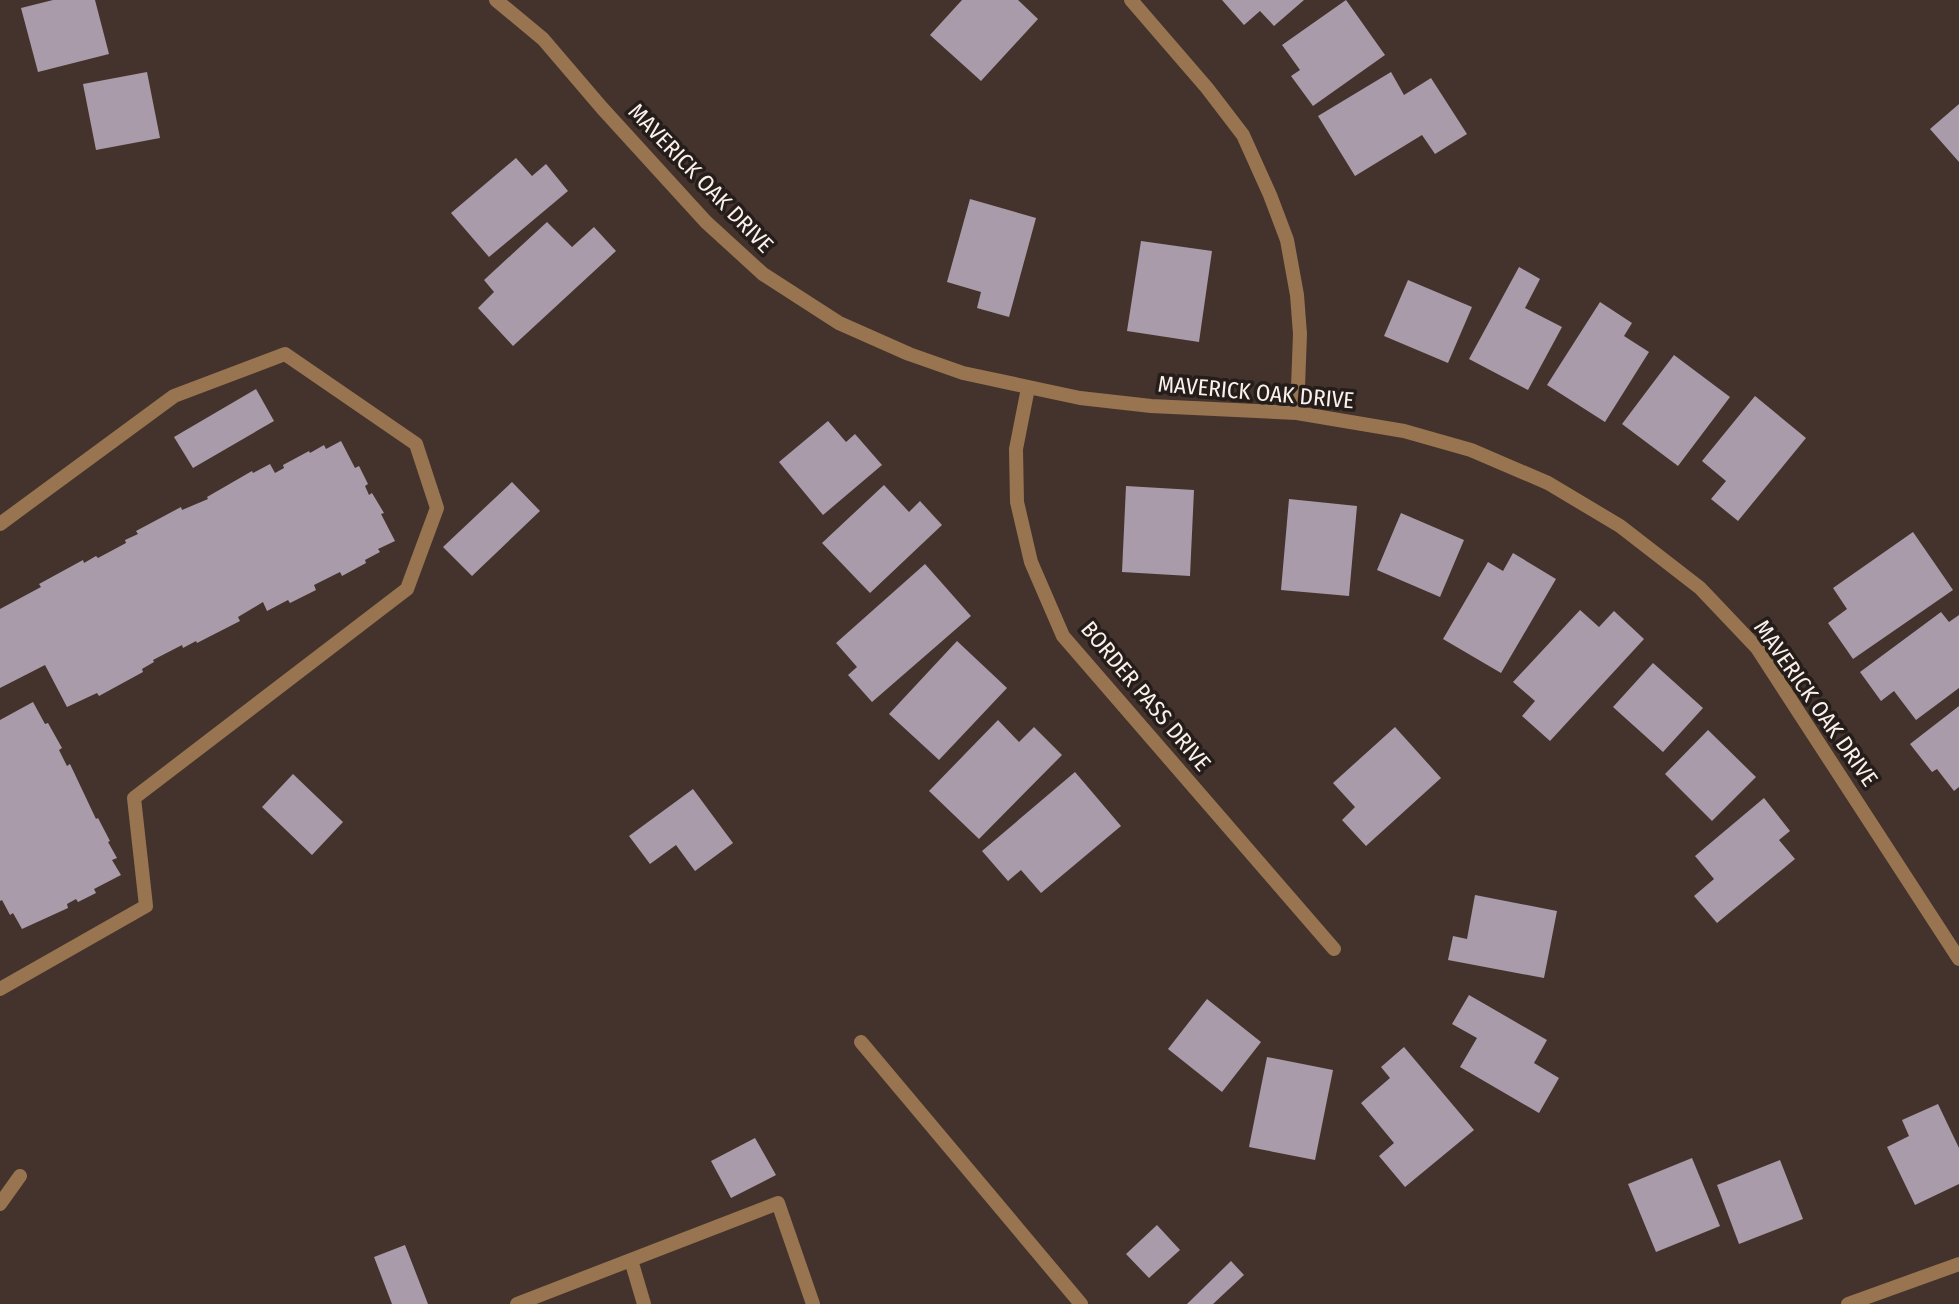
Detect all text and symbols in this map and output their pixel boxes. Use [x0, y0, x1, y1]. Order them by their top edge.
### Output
street label: MAVERICK OAK DRIVE [623, 98, 779, 258]
street label: MAVERICK OAK DRIVE [1157, 369, 1355, 415]
street label: MAVERICK OAK DRIVE [1748, 614, 1884, 792]
street label: BORDER PASS DRIVE [1075, 615, 1217, 777]

